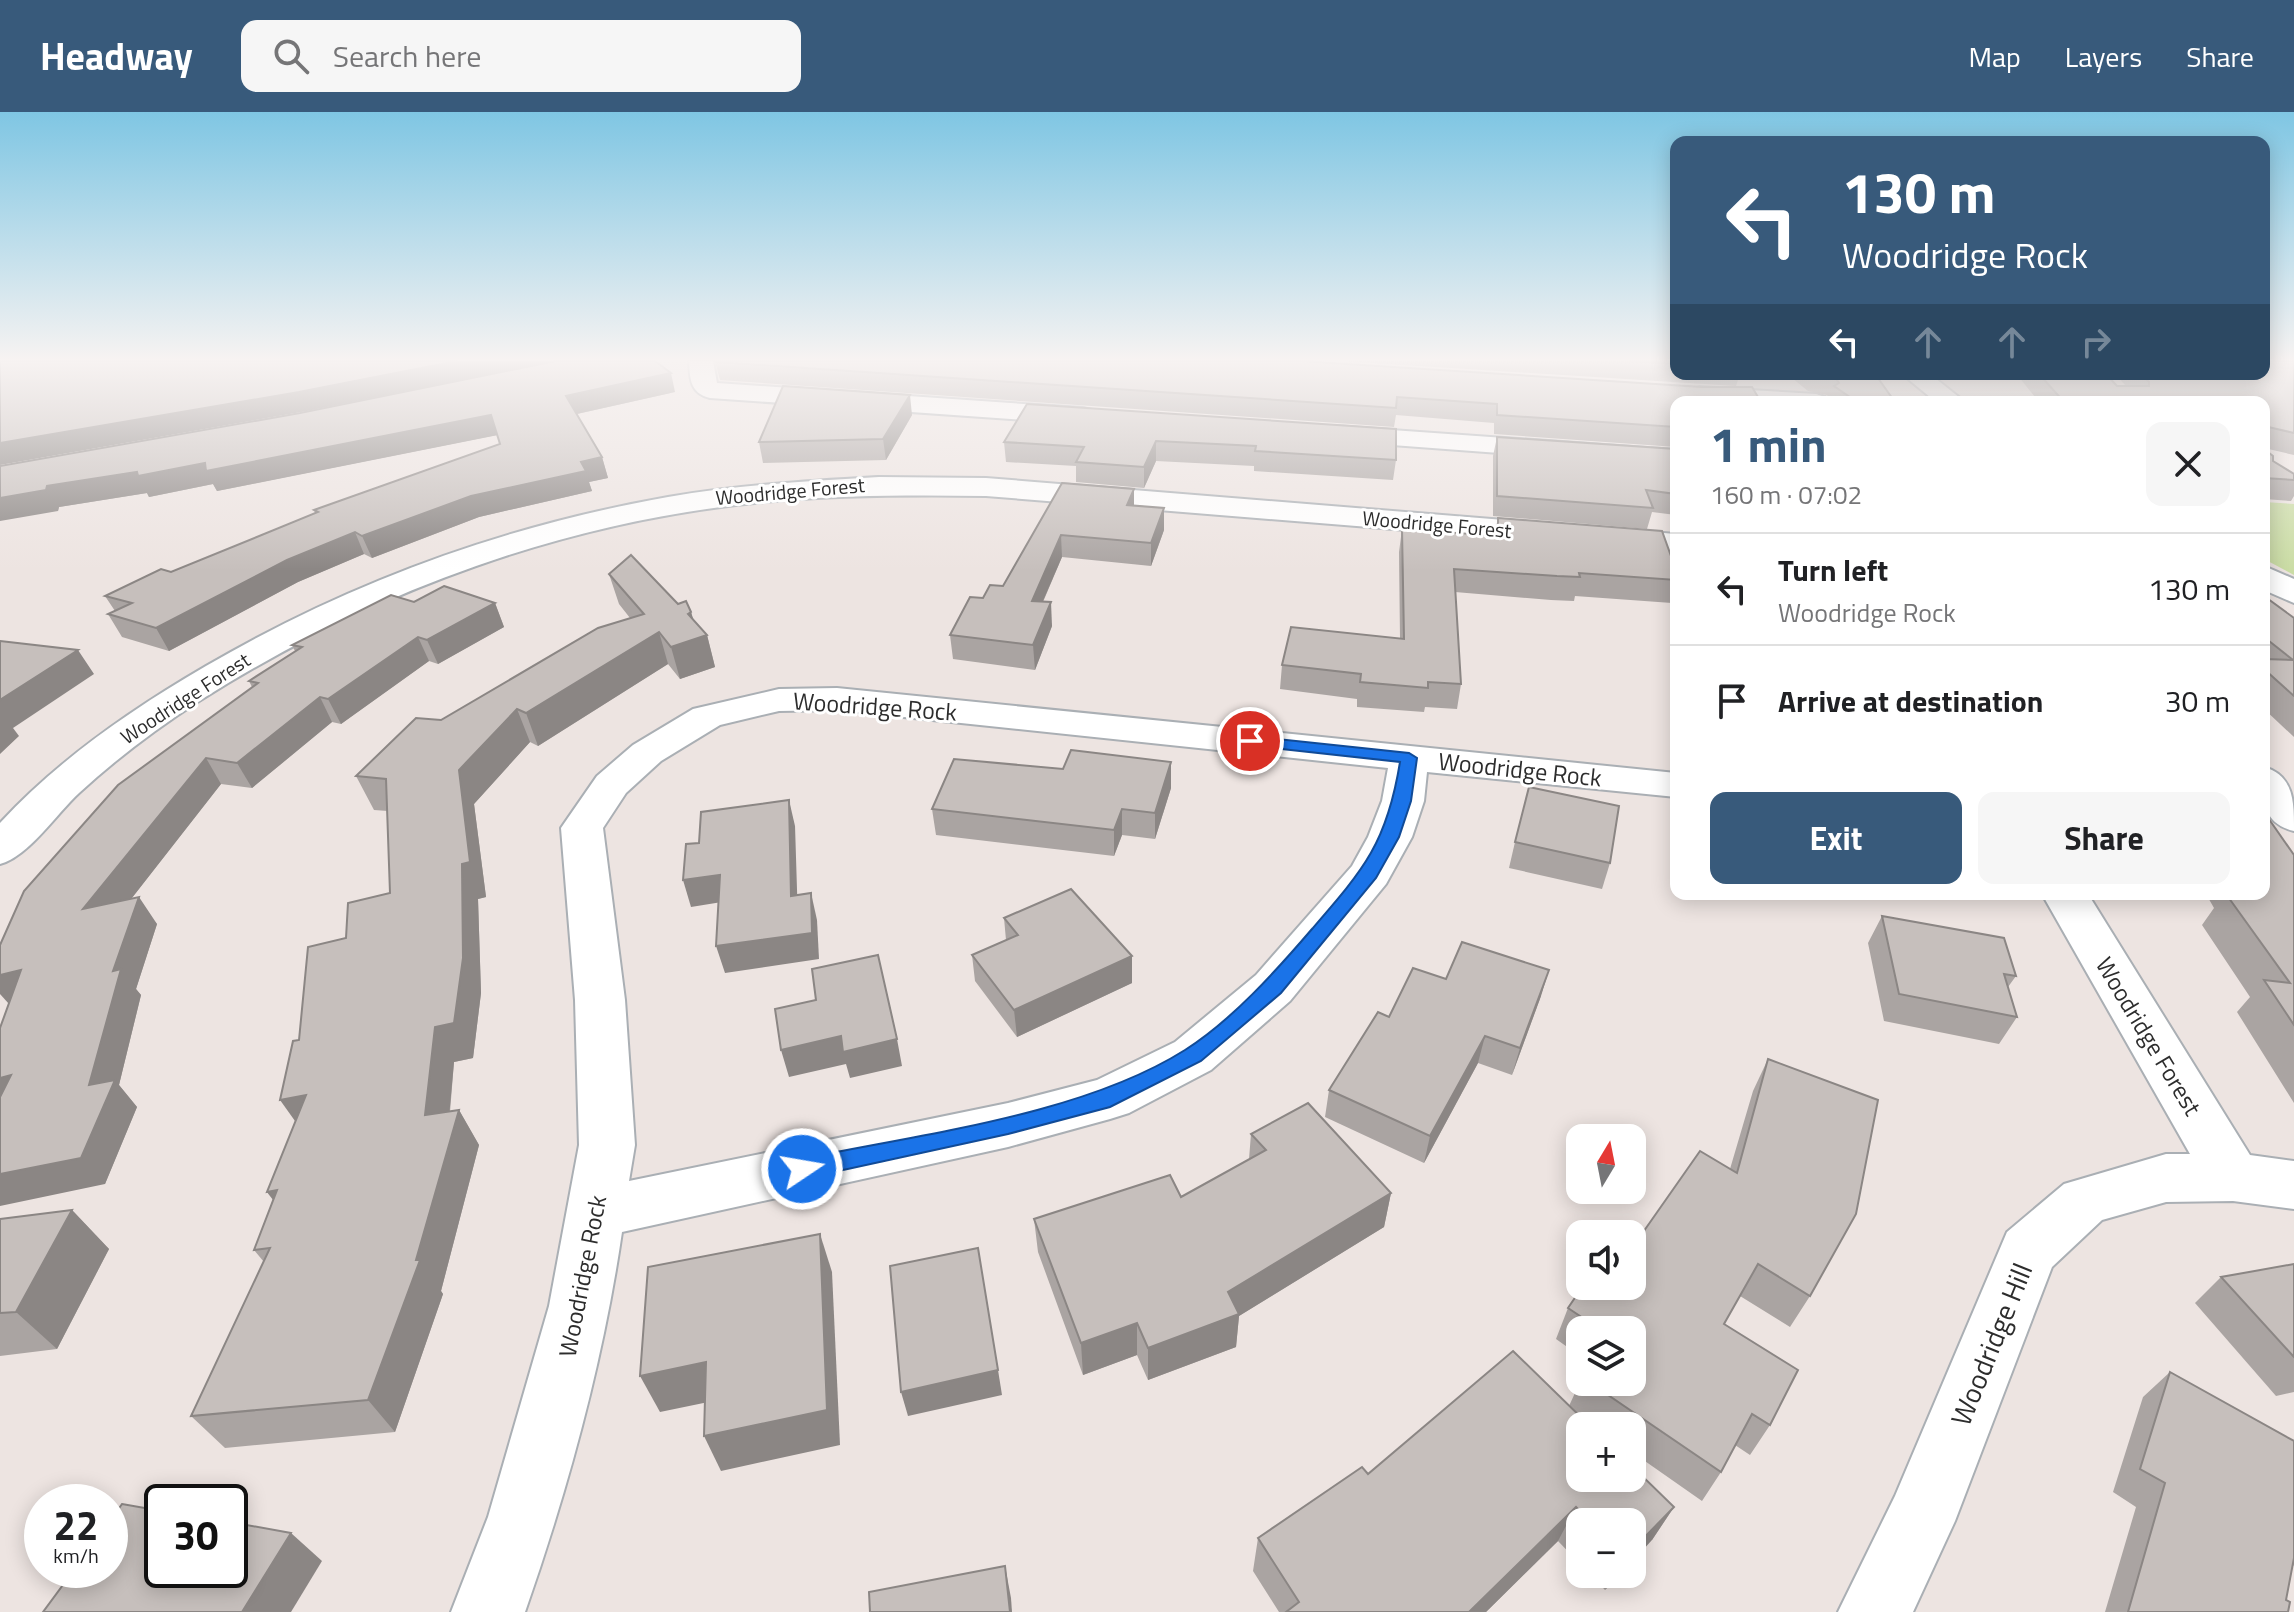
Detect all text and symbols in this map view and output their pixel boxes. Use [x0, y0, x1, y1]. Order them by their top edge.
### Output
search box [241, 20, 801, 92]
text: Headway [40, 27, 193, 85]
text: Search here [333, 33, 481, 79]
icon: search [269, 34, 313, 78]
text: Map [1968, 35, 2021, 78]
text: Layers [2065, 35, 2142, 78]
text: Share [2186, 35, 2254, 78]
text: 130 m [1842, 150, 1995, 235]
icon: left [1710, 168, 1814, 272]
text: Woodridge Rock [1842, 227, 2088, 282]
icon: left [1822, 320, 1866, 364]
icon: ahead [1906, 320, 1950, 364]
icon: ahead [1990, 320, 2034, 364]
icon: right [2074, 320, 2118, 364]
text: 1 min [1710, 408, 1827, 481]
button: close [2146, 422, 2230, 506]
street label: Woodridge Forest [714, 469, 866, 513]
text: 160 m · 07:02 [1710, 475, 1862, 514]
street label: Woodridge Forest [1361, 502, 1513, 546]
text: Turn left [1778, 547, 1888, 593]
text: 130 m [2148, 566, 2230, 612]
icon: left [1710, 567, 1754, 611]
text: Woodridge Rock [1778, 593, 1956, 632]
street label: Woodridge Forest [114, 644, 256, 752]
text: Arrive at destination [1778, 678, 2043, 724]
text: 30 m [2165, 678, 2230, 724]
icon: arrive [1710, 679, 1754, 723]
street label: Woodridge Rock [792, 682, 959, 730]
pin [1216, 707, 1284, 775]
icon: arrive [1228, 719, 1272, 763]
street label: Woodridge Rock [1437, 743, 1604, 796]
button: Exit [1710, 792, 1962, 884]
button: Share [1978, 792, 2230, 884]
street label: Woodridge Forest [2087, 950, 2211, 1123]
north arrow [1566, 1124, 1646, 1204]
map controls [1566, 1124, 1646, 1588]
position arrow [760, 1127, 844, 1211]
street label: Woodridge Rock [549, 1192, 615, 1360]
button: sound [1566, 1220, 1646, 1300]
street label: Woodridge Hill [1939, 1256, 2043, 1432]
button: layers [1566, 1316, 1646, 1396]
button: + [1566, 1412, 1646, 1492]
speed limit sign: 30 [144, 1484, 248, 1588]
text: 22 [54, 1495, 98, 1556]
button: − [1566, 1508, 1646, 1588]
text: km/h [53, 1540, 99, 1571]

